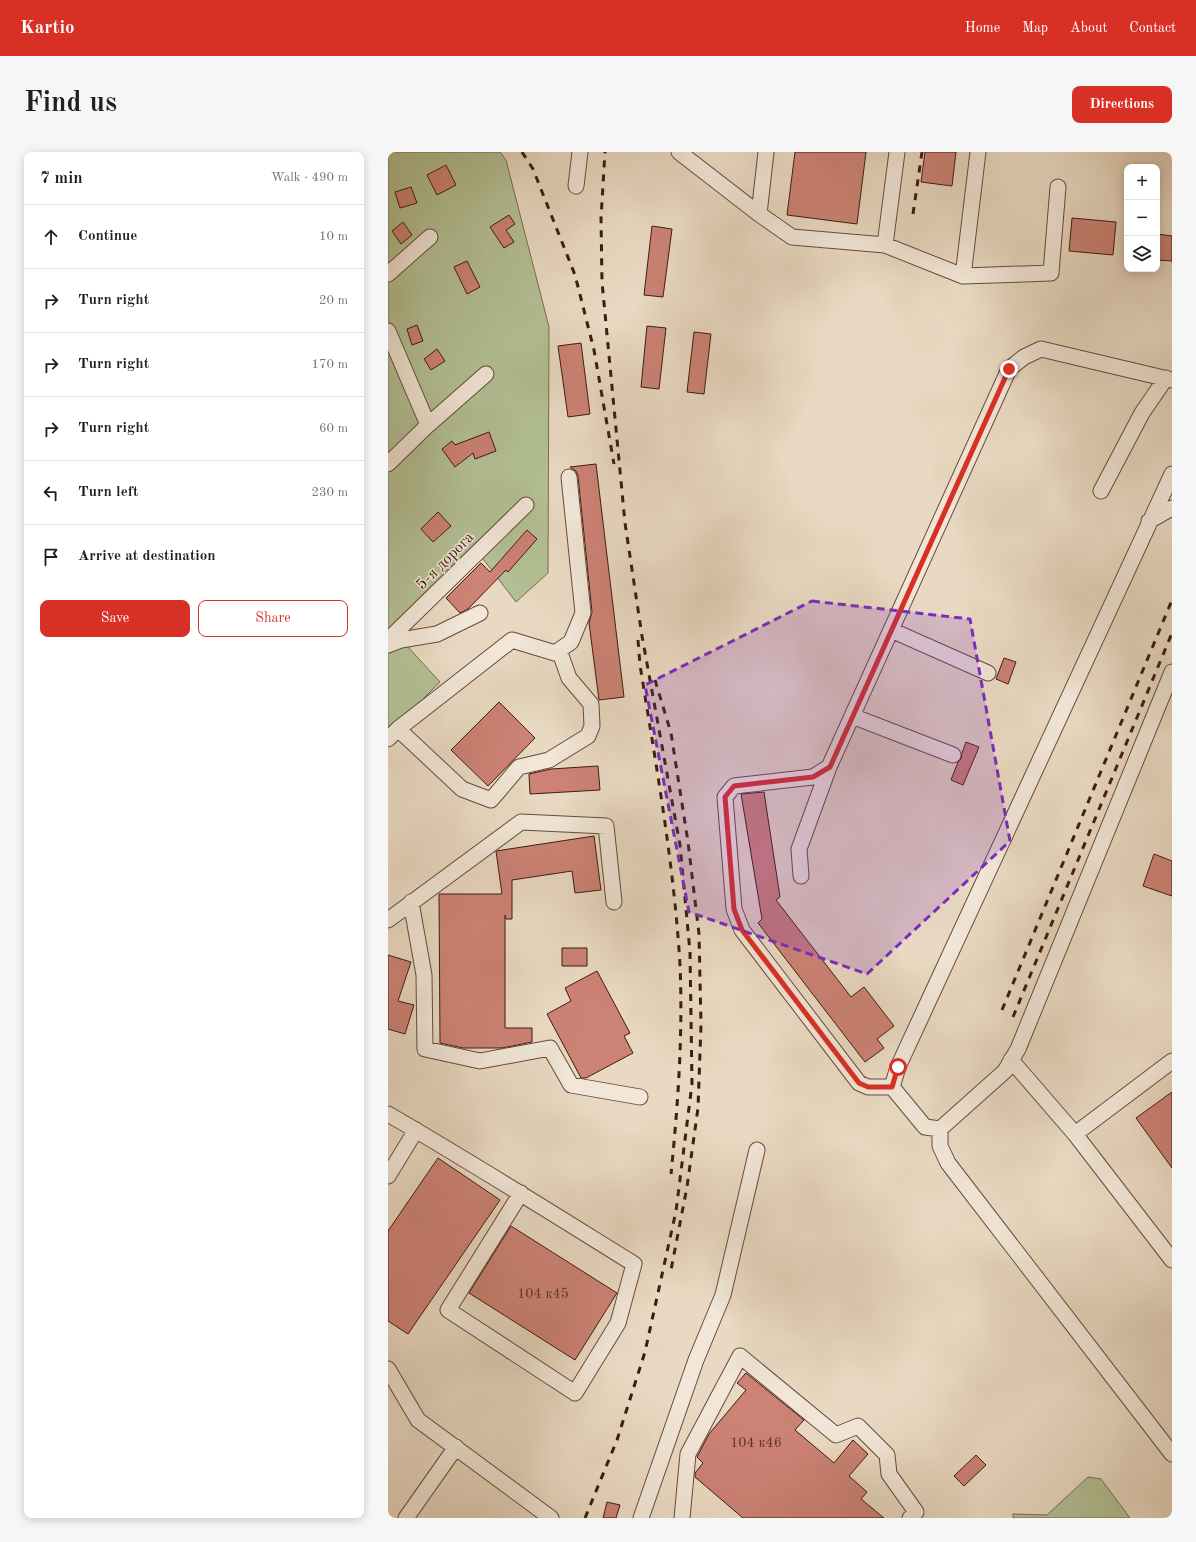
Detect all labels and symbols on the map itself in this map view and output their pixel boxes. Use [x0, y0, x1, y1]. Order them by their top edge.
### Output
route end [1000, 360, 1018, 378]
street label: 5-я дорога [413, 529, 477, 593]
route start [889, 1058, 907, 1076]
house number: 104 к45 [517, 1287, 569, 1301]
house number: 104 к46 [730, 1436, 782, 1450]

